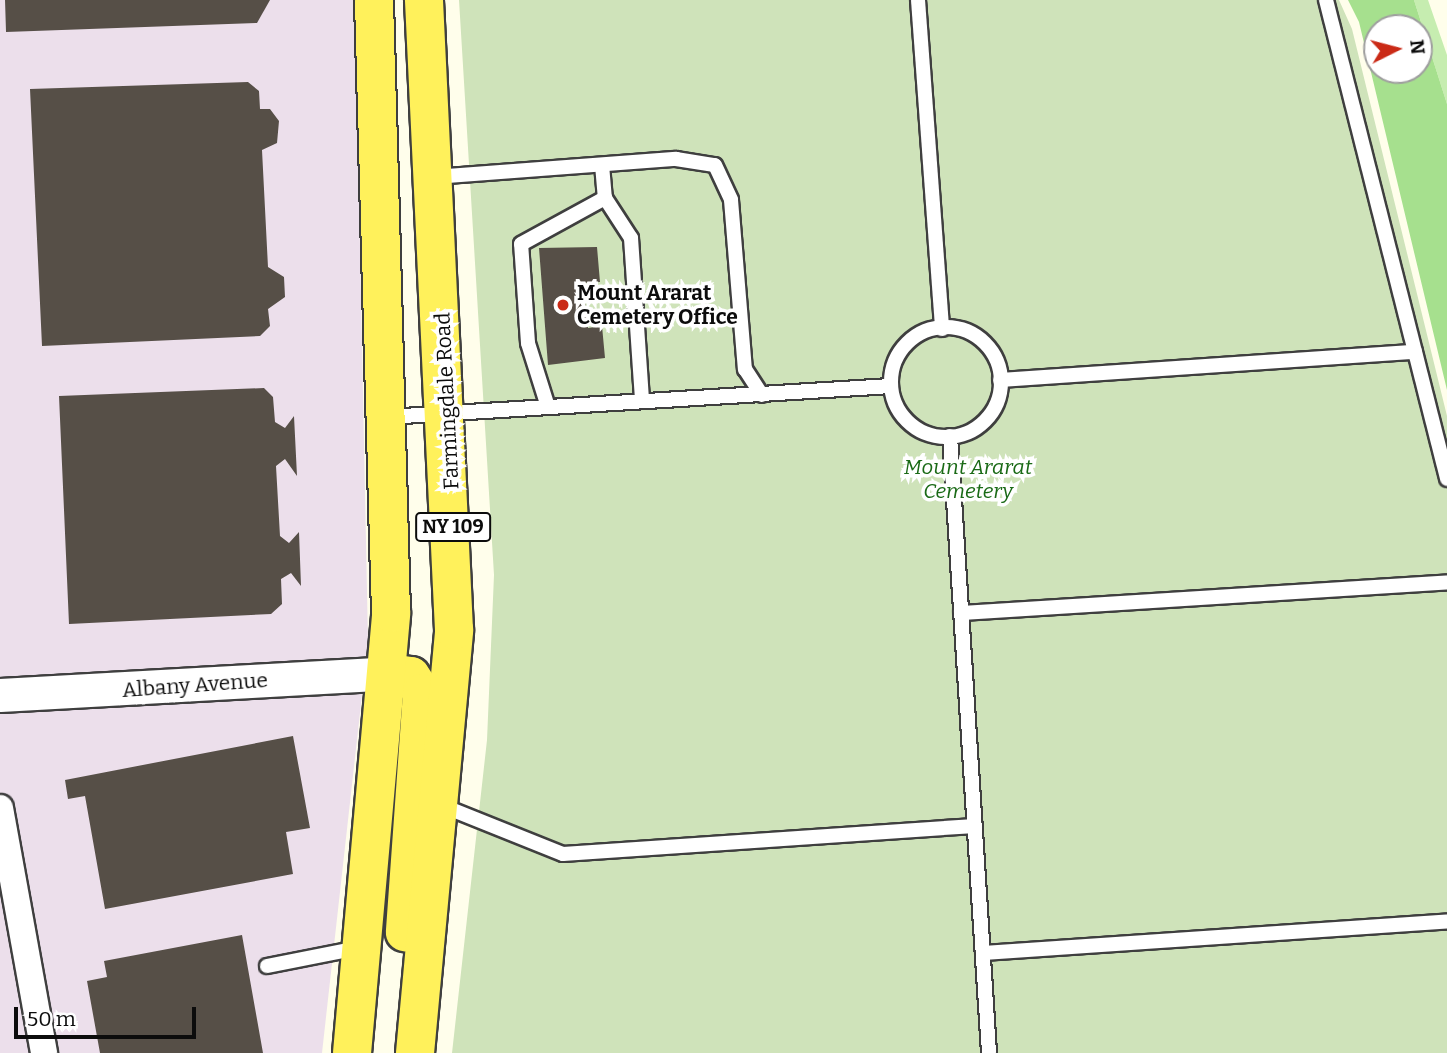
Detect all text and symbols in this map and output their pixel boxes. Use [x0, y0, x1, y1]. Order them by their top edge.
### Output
north arrow [1363, 14, 1433, 84]
text: N [1405, 38, 1430, 55]
place label: Mount Ararat Cemetery Office [577, 280, 738, 330]
marker: Mount Ararat Cemetery Office [555, 297, 571, 313]
street label: Farmingdale Road [430, 312, 464, 490]
park label: Mount Ararat Cemetery [904, 454, 1032, 504]
road number: NY 109 [414, 512, 491, 542]
street label: Albany Avenue [121, 667, 269, 703]
scale bar [18, 993, 200, 1038]
text: 50 m [27, 1006, 76, 1032]

